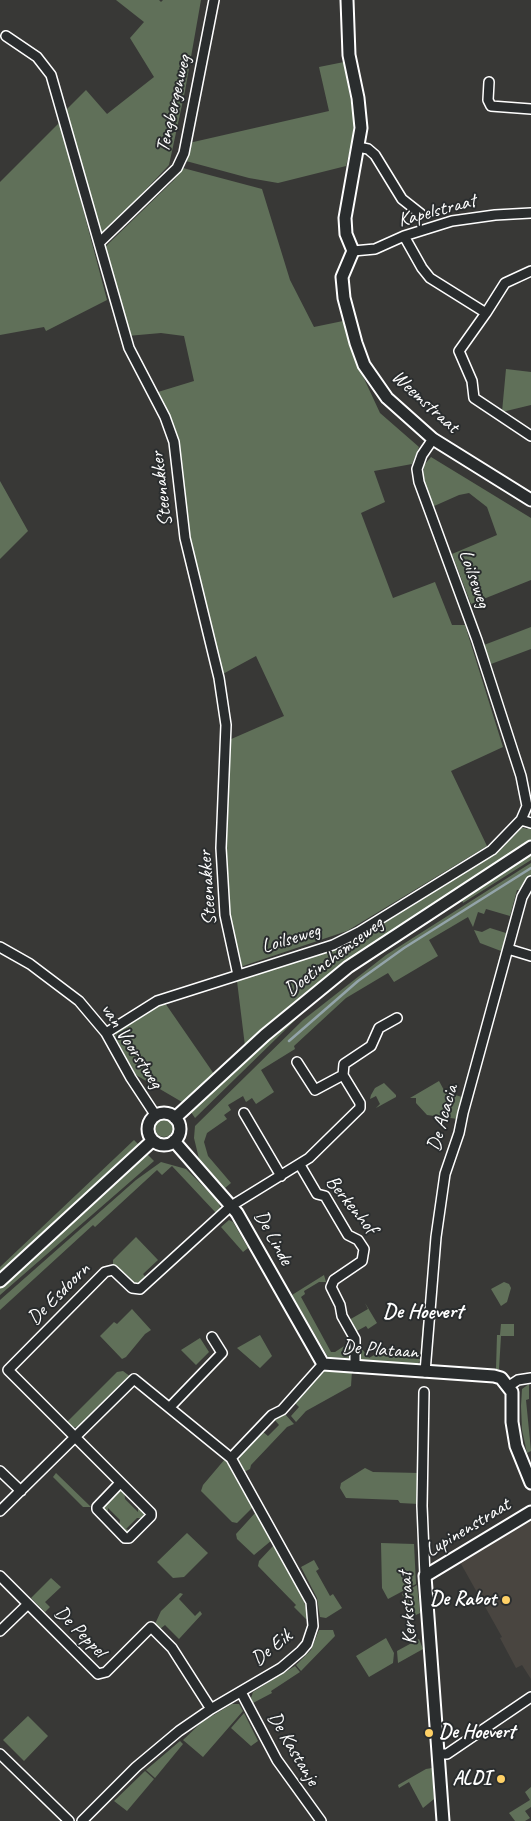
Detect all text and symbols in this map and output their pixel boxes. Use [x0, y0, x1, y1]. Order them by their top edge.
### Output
street label: Tengbergenweg [151, 53, 197, 155]
street label: Kapelstraat [395, 189, 479, 233]
street label: Weemstraat [386, 365, 464, 439]
street label: Steenakker [145, 450, 179, 528]
street label: Loilseweg [453, 547, 495, 611]
street label: Steenakker [193, 850, 223, 926]
street label: Doetinchemseweg [280, 912, 388, 1002]
street label: Loilseweg [259, 919, 323, 959]
street label: van Voorstweg [95, 999, 167, 1093]
street label: De Acacia [422, 1082, 464, 1154]
street label: Berkenhof [320, 1171, 382, 1239]
street label: De Linde [248, 1206, 298, 1270]
street label: De Esdoorn [23, 1258, 95, 1330]
district label: De Hoevert [383, 1299, 463, 1325]
street label: De Plataan [341, 1335, 419, 1365]
street label: Lupinenstraat [421, 1493, 515, 1563]
street label: Kerkstraat [393, 1570, 423, 1646]
place label: De Rabot [430, 1588, 496, 1612]
marker: De Rabot [500, 1594, 512, 1606]
street label: De Peppel [49, 1601, 111, 1663]
street label: De Eik [247, 1625, 297, 1671]
street label: De Kastanje [262, 1708, 324, 1790]
place label: De Hoevert [439, 1721, 515, 1745]
marker: De Hoevert [423, 1727, 435, 1739]
place label: ALDI [453, 1767, 491, 1791]
marker: ALDI [495, 1773, 507, 1785]

